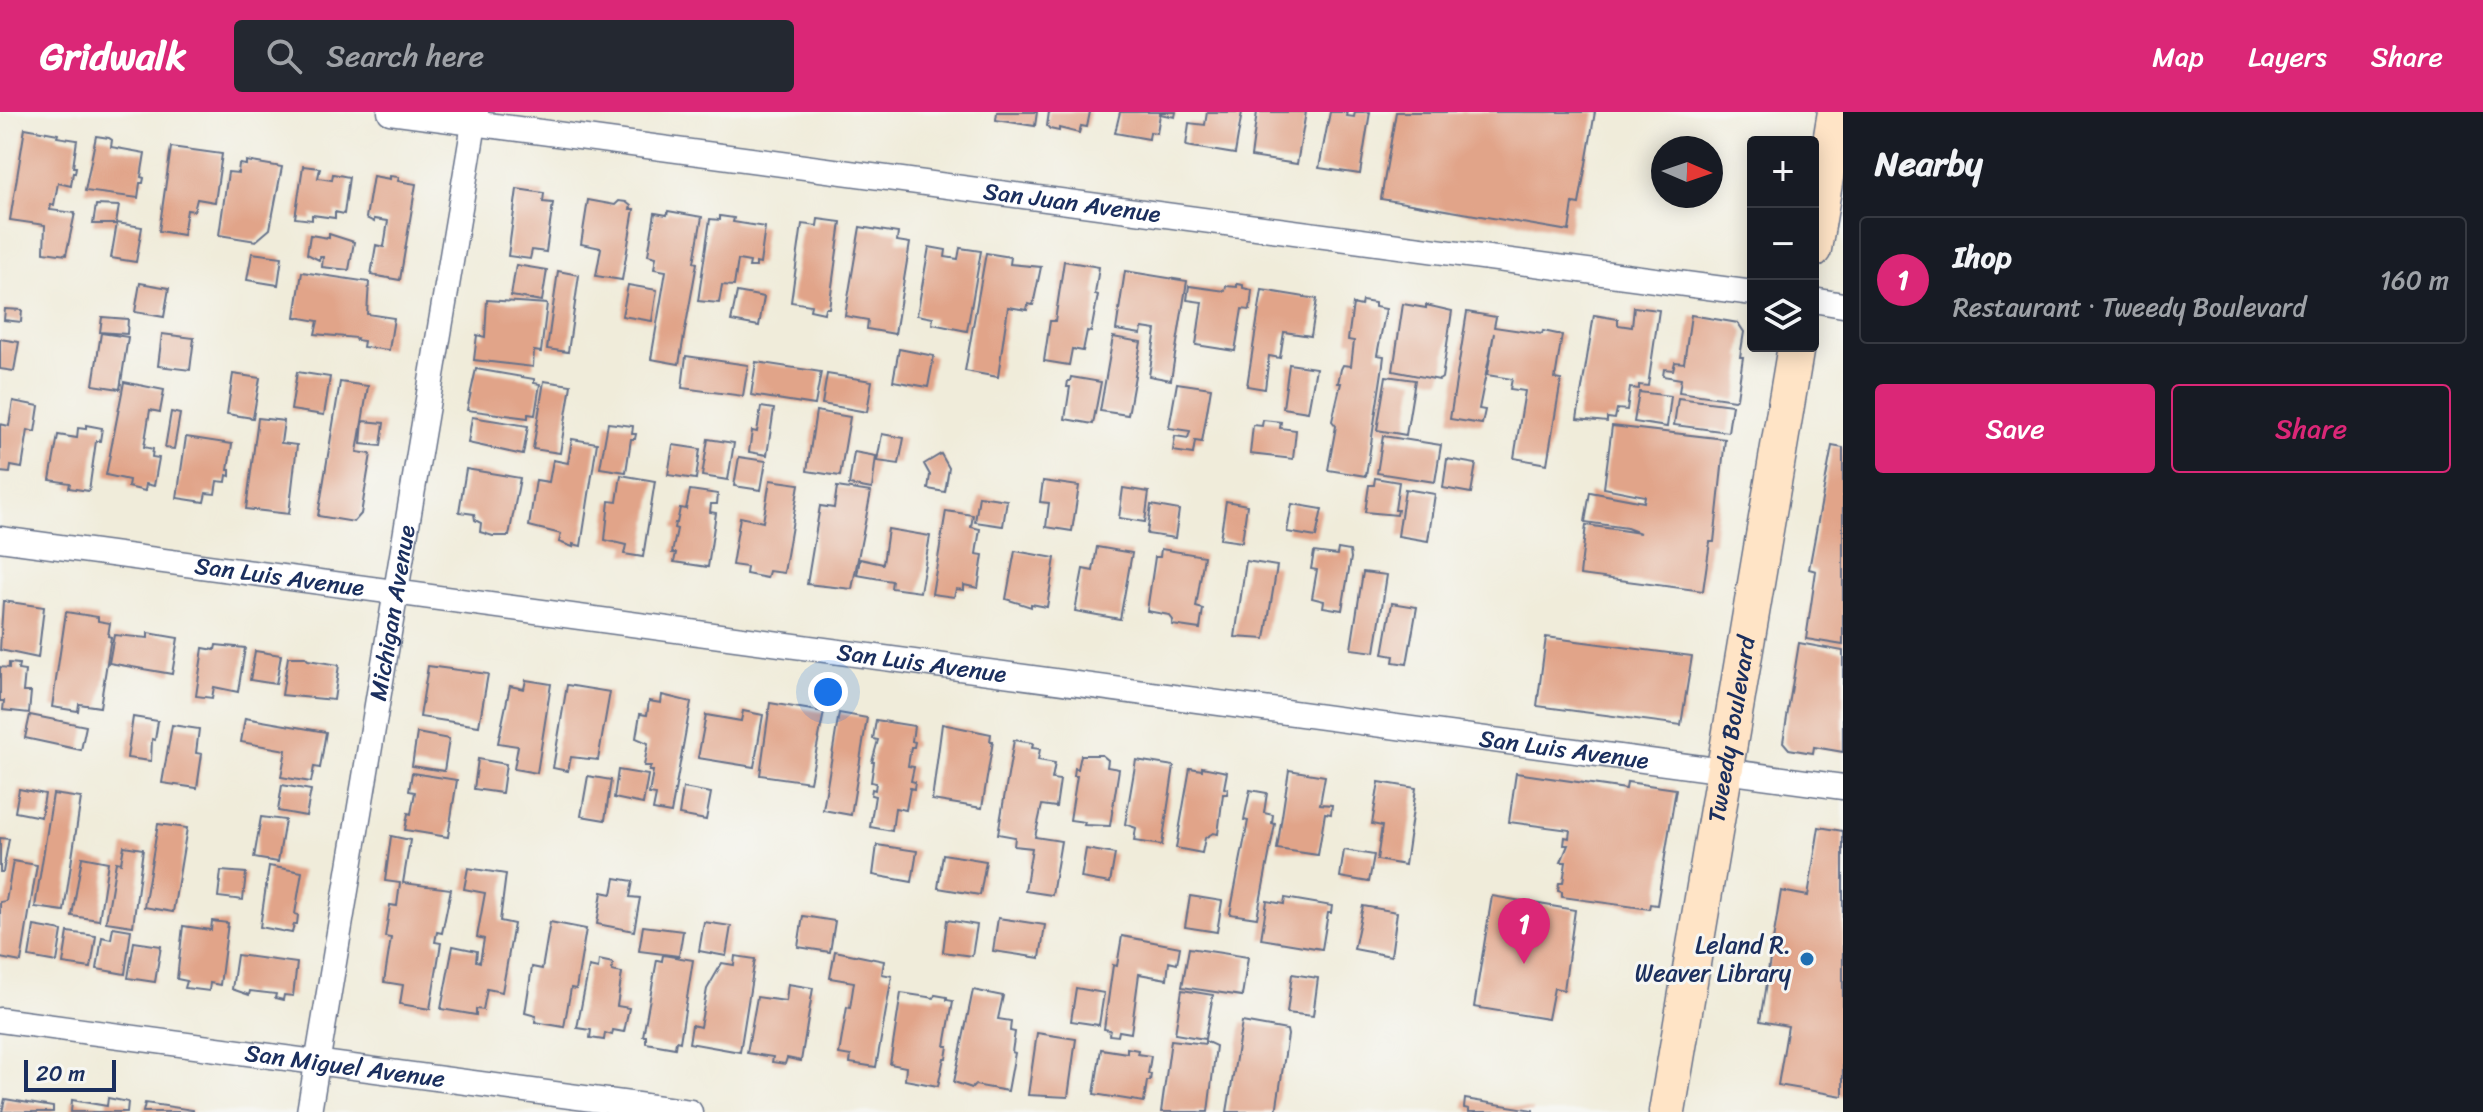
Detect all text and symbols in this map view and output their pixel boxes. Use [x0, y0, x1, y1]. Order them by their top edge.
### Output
search box [234, 20, 794, 92]
text: Gridwalk [40, 23, 186, 90]
text: Search here [326, 29, 484, 83]
text: Map [2152, 32, 2204, 81]
text: Layers [2248, 32, 2327, 81]
text: Share [2371, 32, 2443, 81]
icon: search [262, 34, 306, 78]
text: Nearby [1875, 134, 1983, 194]
north arrow [1651, 136, 1723, 208]
map controls [1747, 136, 1819, 352]
button: + [1747, 136, 1819, 208]
street label: San Juan Avenue [981, 170, 1164, 235]
button: − [1747, 208, 1819, 280]
text: Ihop [1953, 230, 2012, 284]
text: 1 [1897, 257, 1909, 303]
text: 160 m [2380, 257, 2449, 303]
button: layers [1747, 280, 1819, 352]
text: Restaurant · Tweedy Boulevard [1953, 284, 2306, 330]
button: Save [1875, 384, 2155, 473]
button: Share [2171, 384, 2451, 473]
street label: Michigan Avenue [357, 521, 428, 704]
street label: San Luis Avenue [192, 544, 367, 609]
street label: San Luis Avenue [834, 631, 1010, 695]
street label: Tweedy Boulevard [1695, 631, 1768, 826]
your location [808, 672, 848, 712]
street label: San Luis Avenue [1476, 717, 1652, 782]
pin: 1 [1498, 898, 1550, 964]
place label: Leland R. Weaver Library [1635, 924, 1792, 994]
marker: Leland R. Weaver Library [1798, 950, 1816, 968]
street label: San Miguel Avenue [242, 1032, 448, 1100]
text: 20 m [36, 1054, 85, 1093]
scale bar [24, 1056, 116, 1092]

